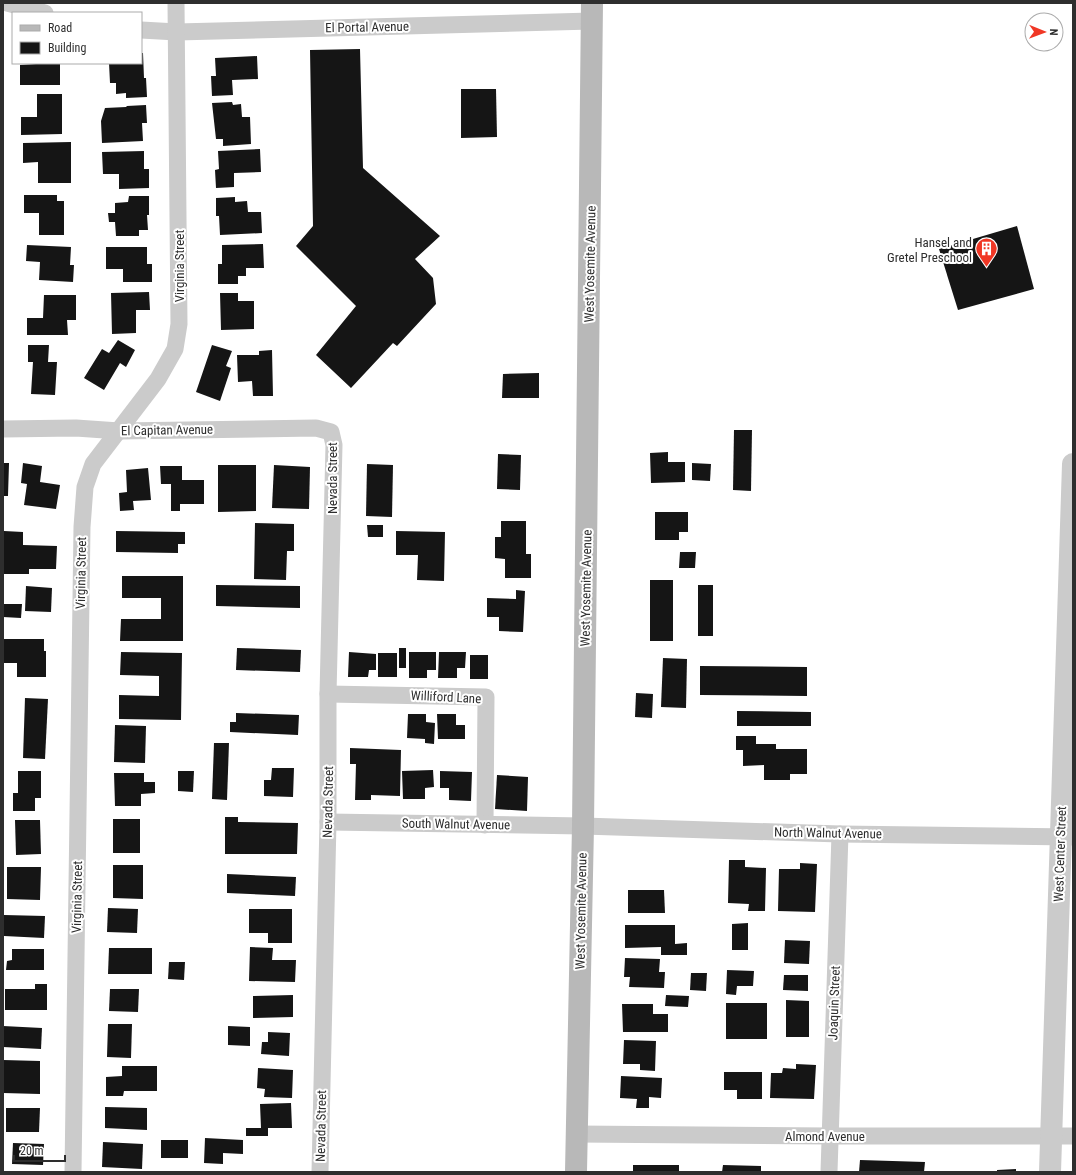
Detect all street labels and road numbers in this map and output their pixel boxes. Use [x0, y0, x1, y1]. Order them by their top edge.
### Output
street label: El Portal Avenue [325, 19, 409, 35]
street label: West Yosemite Avenue [581, 206, 599, 322]
street label: Virginia Street [172, 230, 187, 302]
street label: El Capitan Avenue [121, 422, 213, 438]
street label: Nevada Street [325, 442, 340, 514]
street label: West Yosemite Avenue [577, 530, 595, 646]
street label: Virginia Street [73, 536, 89, 609]
street label: Williford Lane [410, 688, 482, 706]
street label: Nevada Street [320, 766, 336, 838]
street label: West Center Street [1051, 806, 1069, 902]
street label: South Walnut Avenue [402, 816, 510, 832]
street label: North Walnut Avenue [774, 825, 882, 841]
street label: West Yosemite Avenue [572, 853, 590, 969]
street label: Virginia Street [69, 860, 85, 933]
street label: Joaquin Street [825, 965, 843, 1041]
street label: Nevada Street [313, 1090, 329, 1162]
street label: Almond Avenue [785, 1129, 865, 1144]

